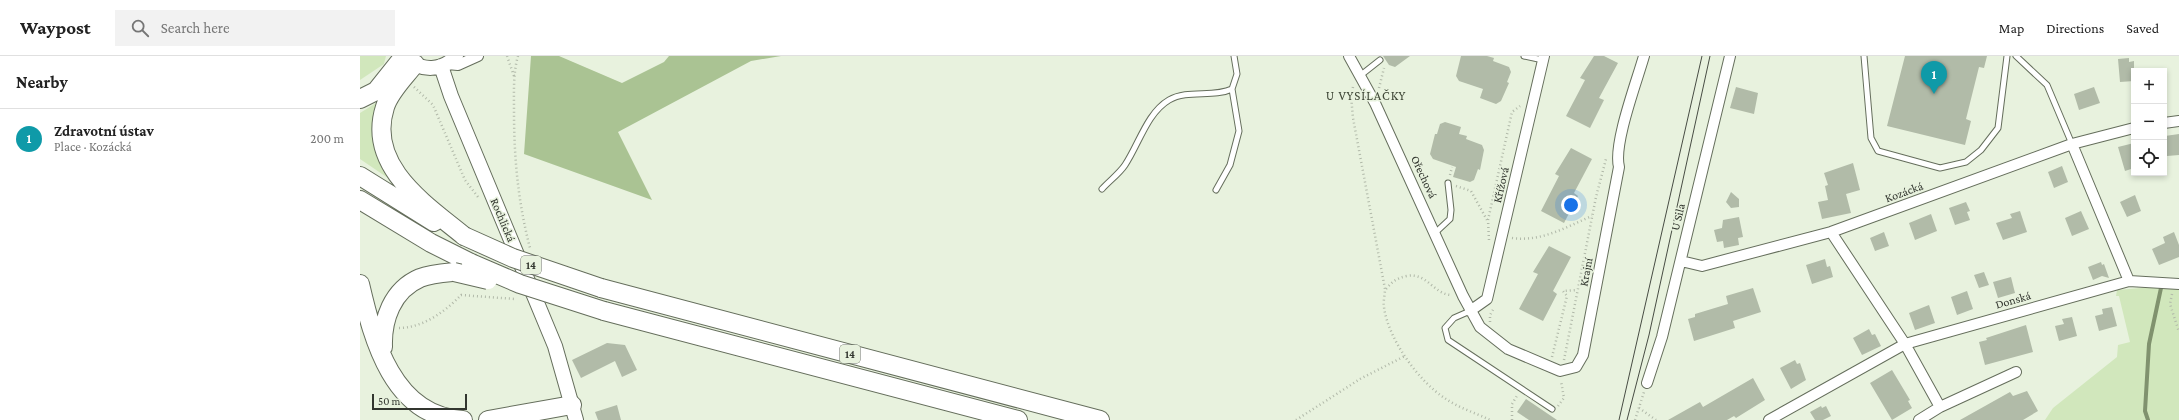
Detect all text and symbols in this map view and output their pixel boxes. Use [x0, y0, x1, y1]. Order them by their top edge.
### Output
search box [115, 10, 395, 46]
text: Waypost [20, 17, 91, 38]
icon: search [129, 17, 151, 39]
text: Search here [161, 20, 229, 36]
text: Map [1999, 20, 2024, 36]
text: Directions [2046, 20, 2104, 36]
text: Saved [2126, 20, 2159, 36]
pin: 1 [1921, 61, 1947, 94]
map controls [2131, 68, 2167, 176]
button: + [2131, 68, 2167, 104]
text: Nearby [16, 73, 68, 92]
district label: U VYSÍLAČKY [1326, 88, 1406, 103]
button: − [2131, 104, 2167, 140]
text: Zdravotní ústav [54, 123, 154, 139]
text: 1 [27, 131, 31, 146]
text: 200 m [310, 131, 344, 146]
text: Place · Kozácká [54, 139, 132, 154]
button: locate [2131, 140, 2167, 176]
street label: Ořechová [1408, 153, 1440, 201]
street label: Křížová [1490, 165, 1512, 204]
street label: Kozácká [1883, 179, 1925, 205]
your location [1561, 195, 1581, 215]
street label: Rochlická [488, 196, 519, 244]
street label: U Sila [1668, 202, 1688, 232]
road number: 14 [521, 256, 541, 274]
street label: Krajní [1576, 256, 1596, 288]
street label: Donská [1994, 288, 2033, 312]
road number: 14 [840, 345, 860, 363]
scale bar [372, 392, 467, 411]
text: 50 m [378, 395, 400, 407]

